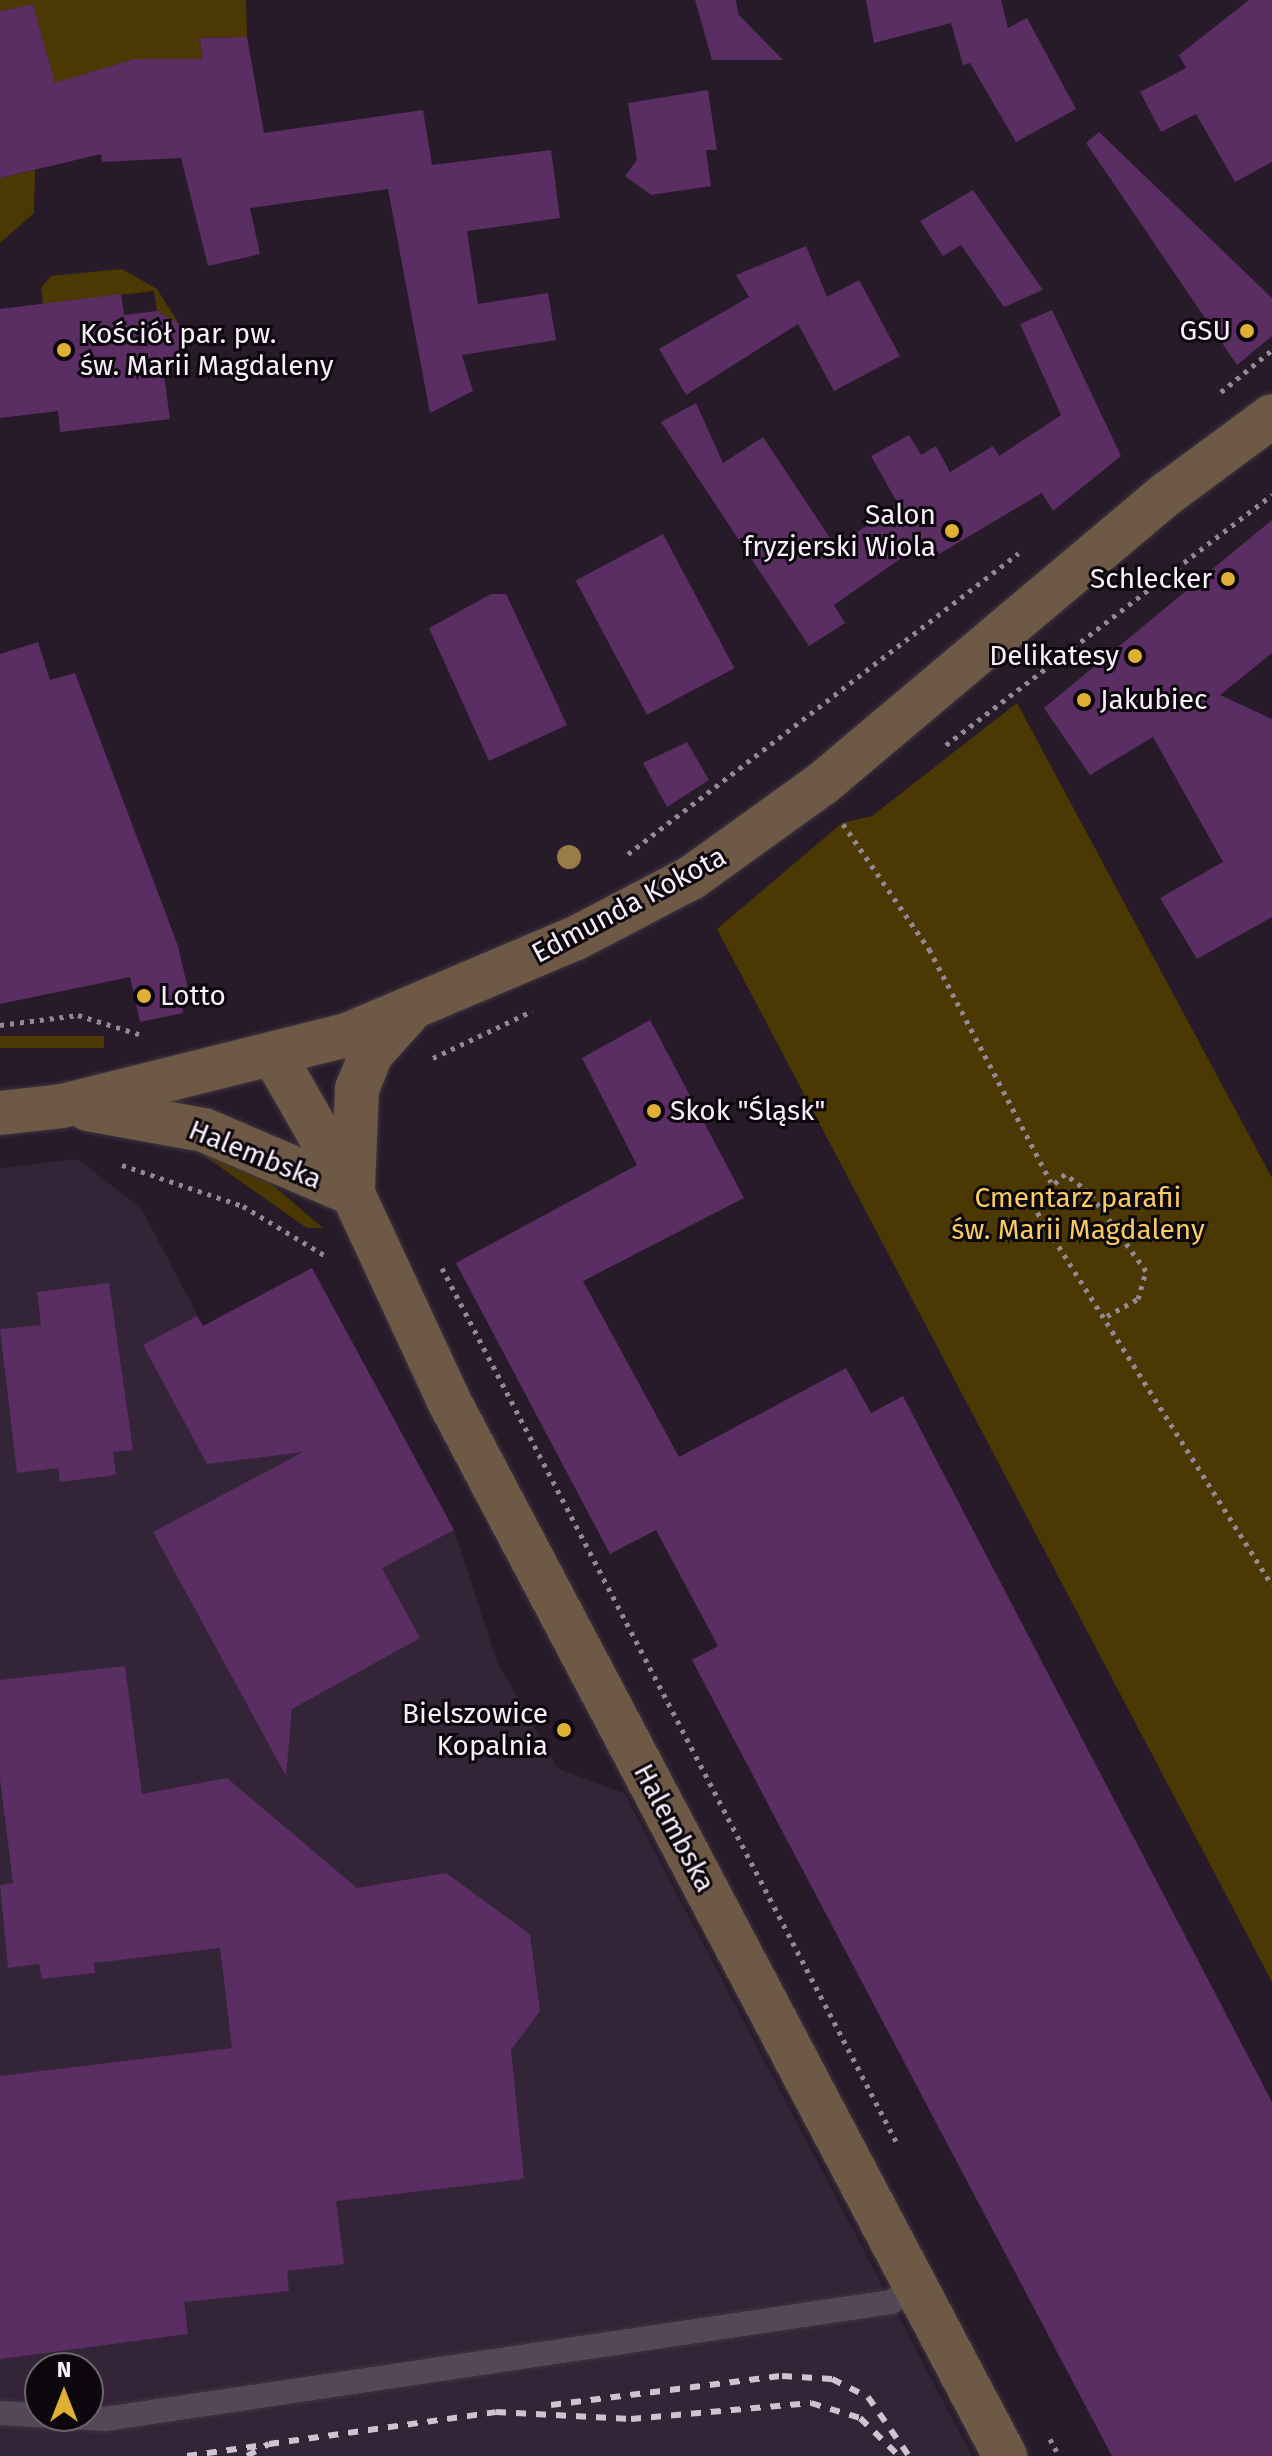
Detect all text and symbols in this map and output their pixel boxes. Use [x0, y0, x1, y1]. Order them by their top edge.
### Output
place label: GSU [1180, 314, 1231, 348]
place label: Kościół par. pw. św. Marii Magdaleny [80, 317, 333, 383]
marker: GSU [1238, 322, 1256, 340]
marker: Kościół par. pw. św. Marii Magdaleny [55, 341, 73, 359]
place label: Salon fryzjerski Wiola [743, 498, 936, 564]
marker: Salon fryzjerski Wiola [943, 522, 961, 540]
place label: Schlecker [1090, 562, 1212, 596]
marker: Schlecker [1219, 570, 1237, 588]
place label: Delikatesy [989, 639, 1119, 673]
marker: Delikatesy [1126, 647, 1144, 665]
place label: Jakubiec [1100, 683, 1207, 717]
marker: Jakubiec [1075, 691, 1093, 709]
street label: Edmunda Kokota [526, 840, 732, 970]
place label: Lotto [160, 979, 226, 1013]
marker: Lotto [135, 987, 153, 1005]
place label: Skok "Śląsk" [670, 1094, 825, 1128]
marker: Skok "Śląsk" [645, 1102, 663, 1120]
street label: Halembska [184, 1113, 326, 1197]
park label: Cmentarz parafii św. Marii Magdaleny [951, 1181, 1205, 1247]
place label: Bielszowice Kopalnia [402, 1697, 548, 1763]
marker: Bielszowice Kopalnia [555, 1721, 573, 1739]
street label: Halembska [626, 1758, 722, 1898]
north arrow [24, 2352, 104, 2432]
text: N [57, 2356, 71, 2383]

